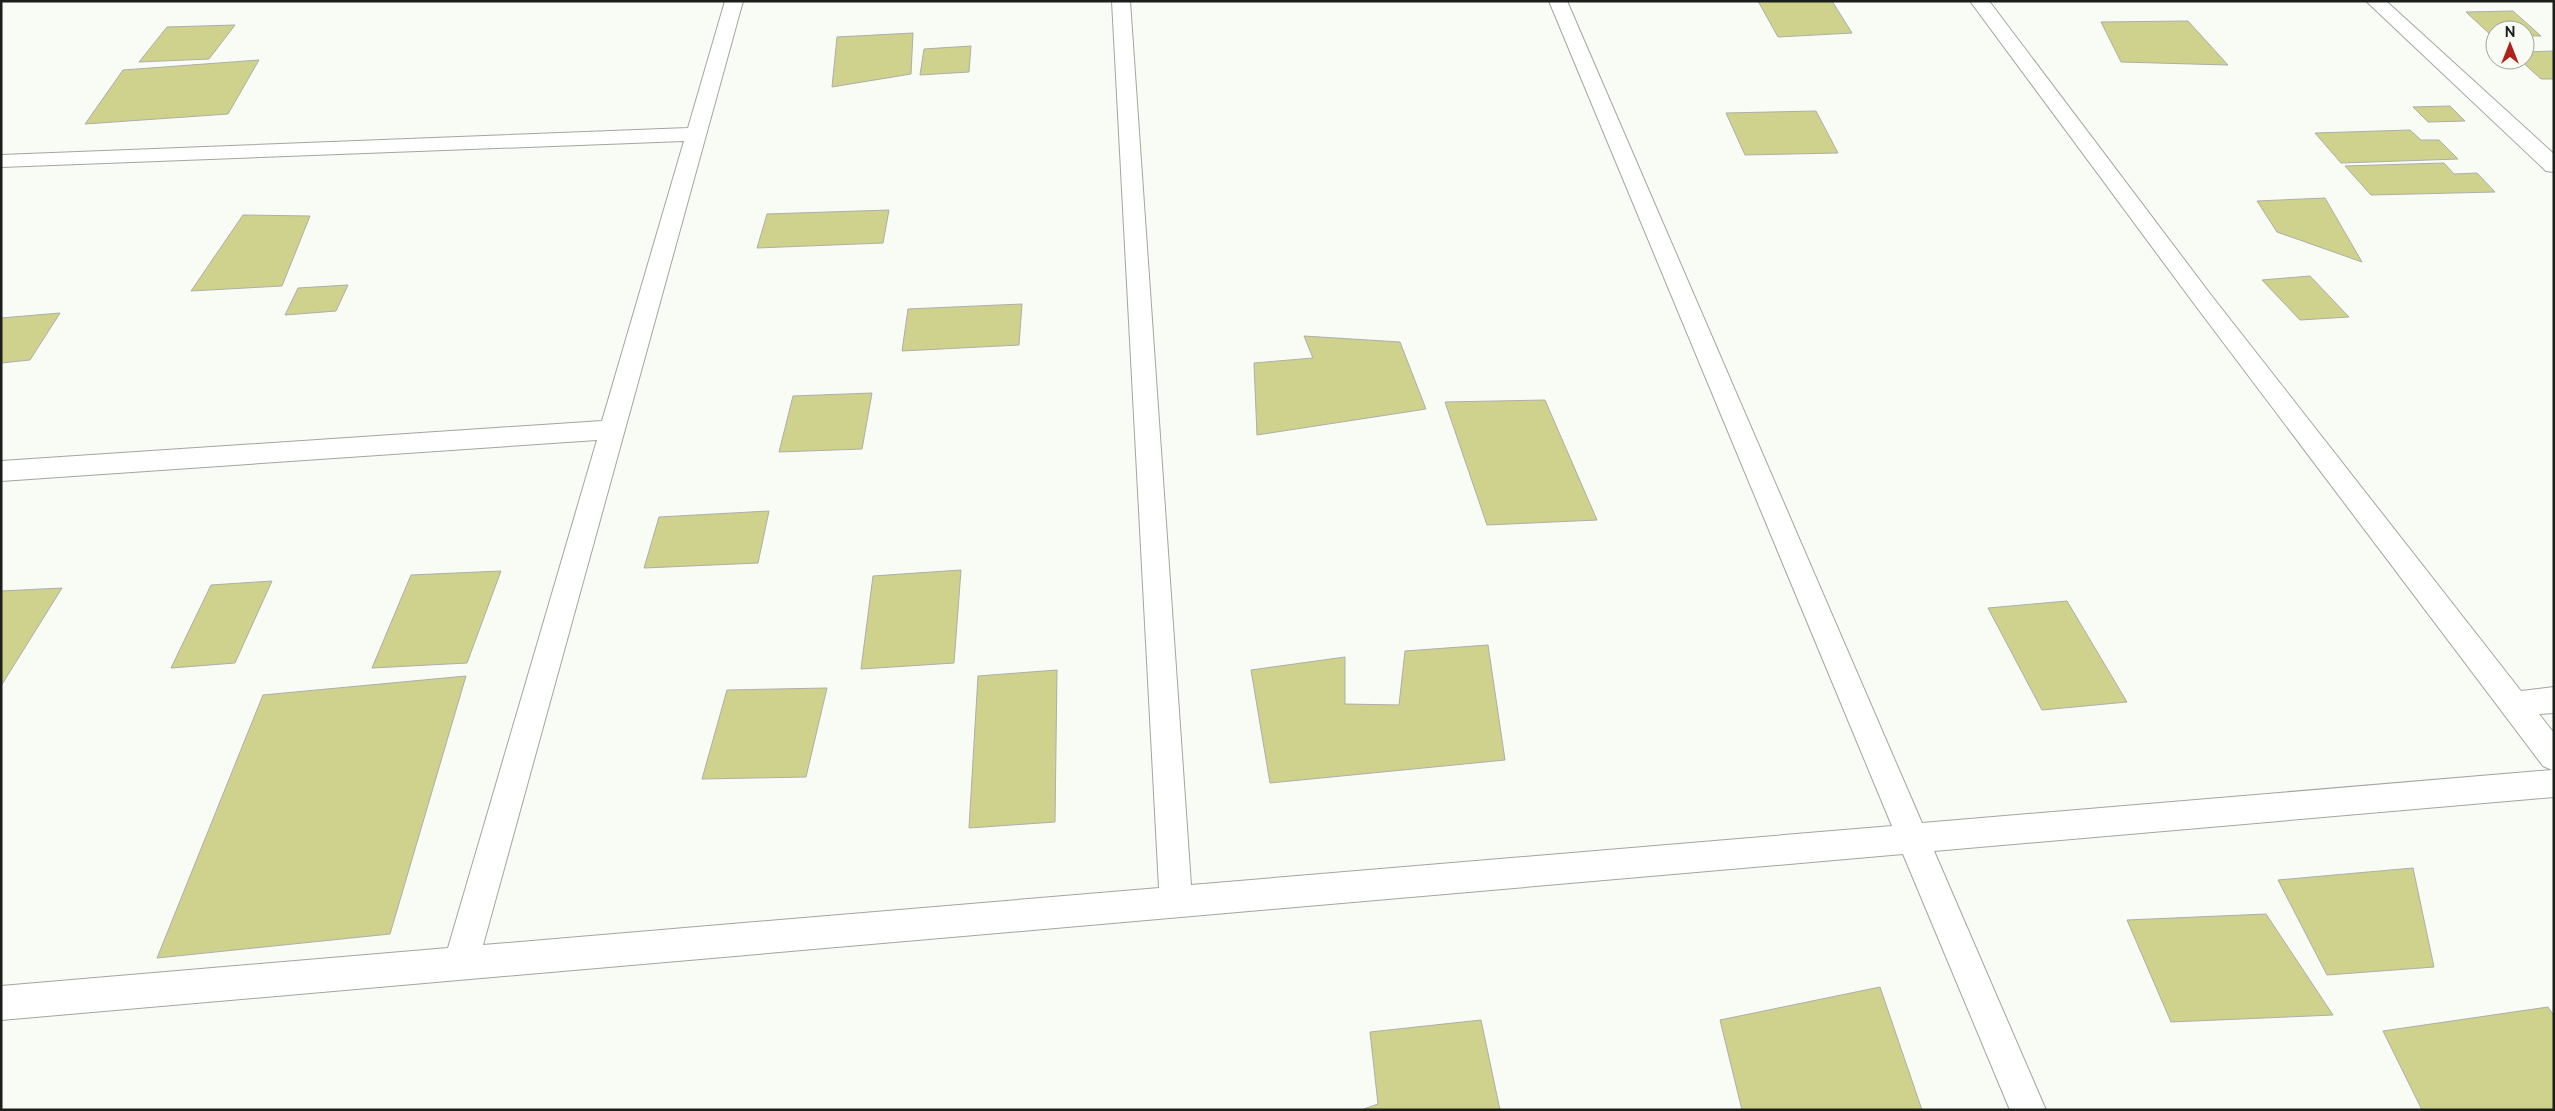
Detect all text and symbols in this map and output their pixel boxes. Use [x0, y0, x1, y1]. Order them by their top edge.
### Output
north arrow [2485, 20, 2535, 70]
text: N [2505, 24, 2515, 40]

